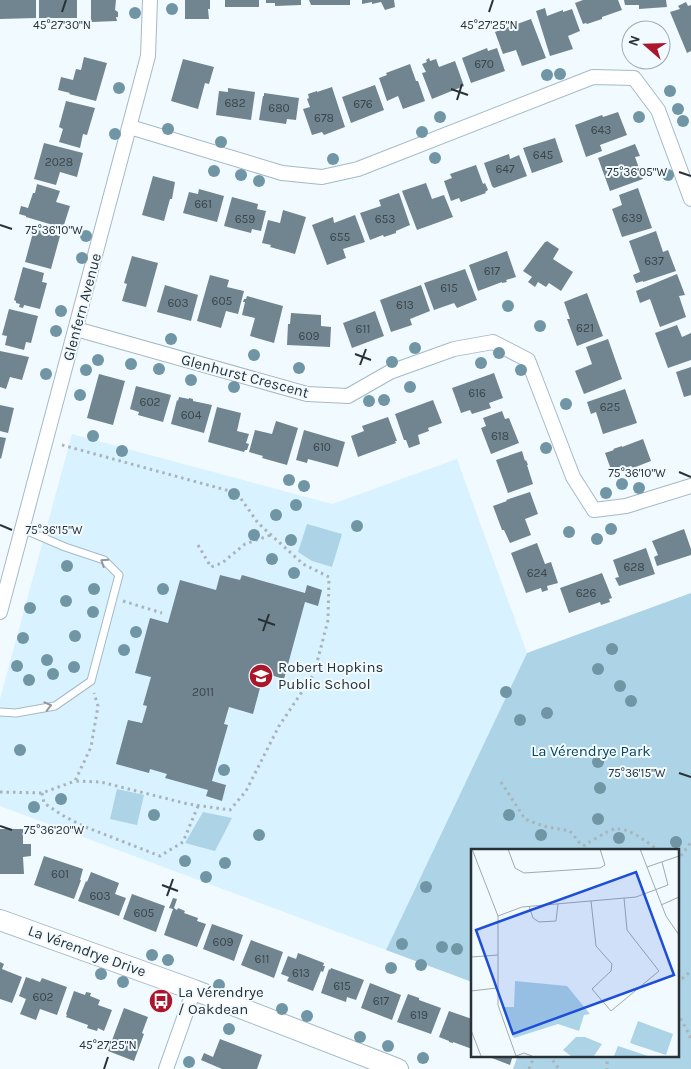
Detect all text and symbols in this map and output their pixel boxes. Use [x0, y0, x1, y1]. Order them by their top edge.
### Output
text: 45°27'30"N [33, 18, 91, 32]
text: 45°27'25"N [460, 18, 518, 32]
north arrow [621, 20, 671, 70]
text: N [625, 33, 644, 48]
house number: 670 [474, 57, 494, 71]
house number: 682 [224, 96, 246, 110]
house number: 676 [353, 97, 373, 111]
house number: 680 [268, 101, 290, 115]
house number: 678 [314, 111, 334, 125]
house number: 643 [591, 123, 611, 137]
house number: 645 [533, 148, 553, 162]
house number: 2028 [45, 155, 73, 169]
house number: 647 [495, 162, 515, 176]
text: 75°36'05"W [607, 165, 667, 179]
house number: 661 [194, 197, 212, 211]
house number: 639 [622, 211, 642, 225]
house number: 659 [235, 212, 255, 226]
house number: 653 [375, 212, 395, 226]
text: 75°36'10"W [25, 223, 83, 237]
house number: 655 [330, 230, 350, 244]
street label: Glenfern Avenue [59, 251, 105, 363]
house number: 637 [644, 254, 664, 268]
house number: 617 [484, 264, 501, 278]
house number: 615 [440, 281, 458, 295]
house number: 605 [212, 294, 233, 308]
house number: 603 [167, 296, 189, 310]
house number: 613 [396, 298, 414, 312]
house number: 621 [576, 321, 594, 335]
house number: 611 [356, 322, 370, 336]
house number: 609 [299, 329, 320, 343]
street label: Glenhurst Crescent [179, 350, 311, 402]
house number: 616 [468, 386, 486, 400]
house number: 602 [140, 395, 161, 409]
house number: 625 [600, 400, 621, 414]
house number: 604 [181, 408, 202, 422]
house number: 618 [491, 429, 509, 443]
house number: 610 [313, 440, 331, 454]
text: 75°36'10"W [608, 466, 666, 480]
text: 75°36'15"W [25, 523, 83, 537]
one-way arrow [100, 559, 109, 569]
house number: 628 [623, 560, 645, 574]
house number: 624 [527, 566, 548, 580]
house number: 626 [576, 586, 596, 600]
place label: Robert Hopkins Public School [278, 658, 383, 693]
school or university icon: Robert Hopkins Public School [248, 663, 274, 689]
house number: 2011 [192, 685, 214, 699]
one-way arrow [43, 702, 52, 712]
park label: La Vérendrye Park [531, 742, 651, 760]
text: 75°36'15"W [608, 766, 666, 780]
text: 75°36'20"W [24, 823, 85, 837]
inset map [471, 849, 678, 1056]
house number: 601 [51, 867, 69, 881]
house number: 603 [89, 889, 111, 903]
house number: 605 [134, 906, 155, 920]
street label: La Vérendrye Drive [26, 921, 148, 981]
house number: 609 [213, 935, 234, 949]
house number: 611 [255, 952, 269, 966]
house number: 613 [292, 966, 310, 980]
house number: 615 [333, 979, 351, 993]
place label: La Vérendrye / Oakdean [178, 983, 264, 1018]
bus stop icon: La Vérendrye / Oakdean [148, 988, 174, 1014]
house number: 602 [33, 990, 54, 1004]
house number: 617 [373, 994, 390, 1008]
house number: 619 [410, 1008, 428, 1022]
text: 45°27'25"N [79, 1038, 137, 1052]

